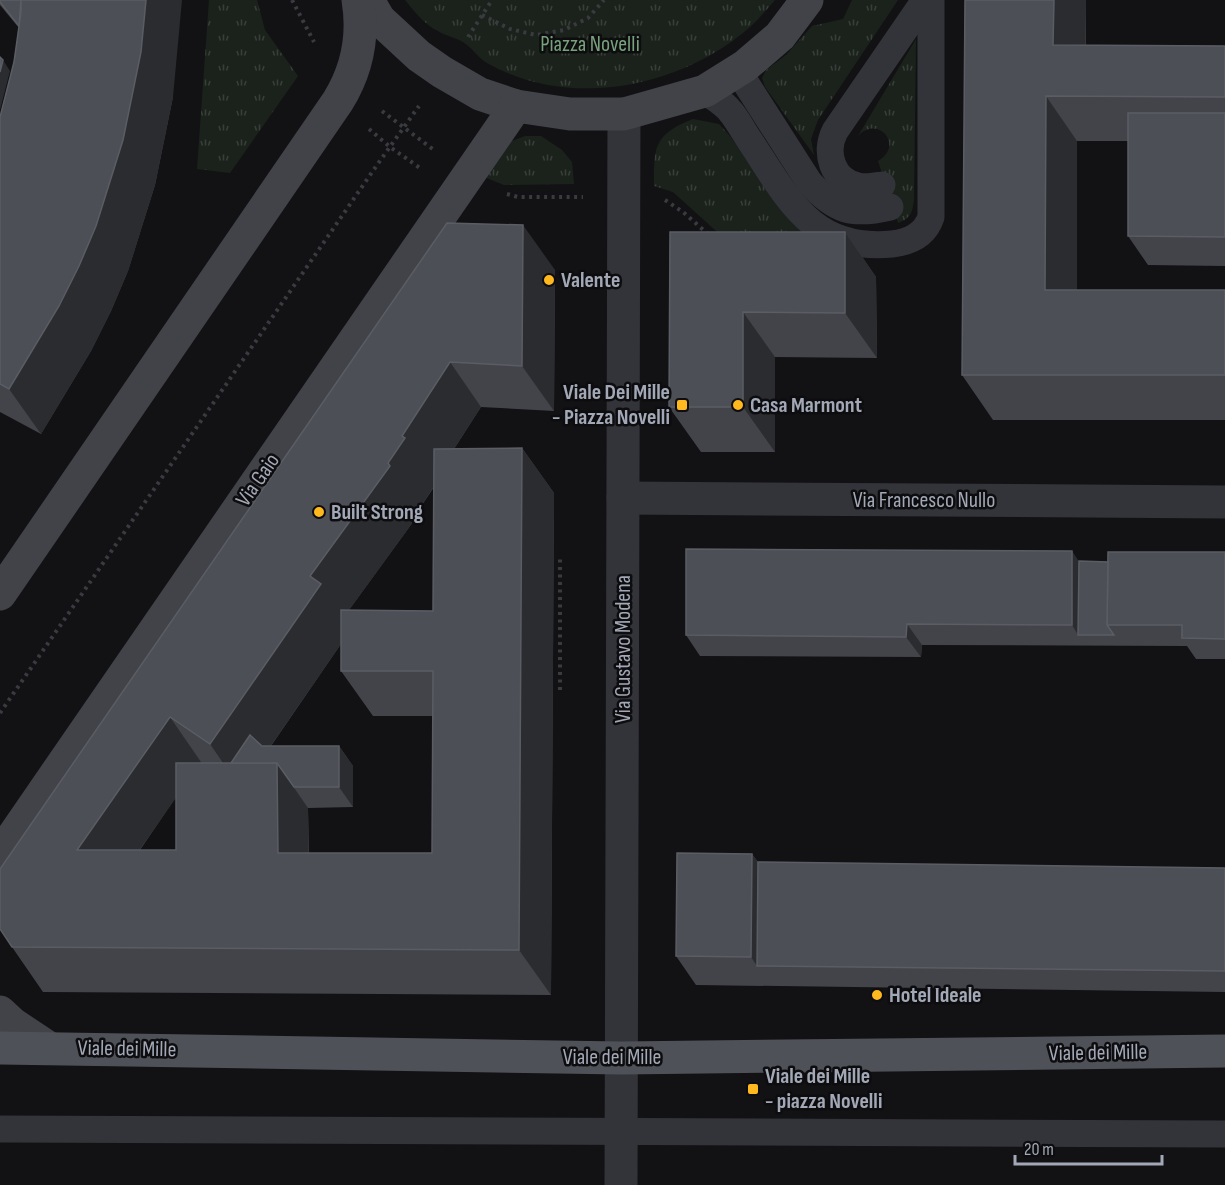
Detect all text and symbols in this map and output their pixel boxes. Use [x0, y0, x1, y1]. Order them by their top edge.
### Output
park label: Piazza Novelli [540, 31, 640, 58]
place label: Valente [561, 267, 620, 294]
marker: Valente [542, 273, 556, 287]
place label: Viale Dei Mille - Piazza Novelli [552, 379, 670, 431]
place label: Casa Marmont [750, 392, 862, 419]
marker: Viale Dei Mille - Piazza Novelli [675, 398, 689, 412]
marker: Casa Marmont [731, 398, 745, 412]
street label: Via Gaio [230, 448, 286, 512]
street label: Via Francesco Nullo [853, 487, 995, 514]
place label: Built Strong [331, 499, 423, 526]
marker: Built Strong [312, 505, 326, 519]
street label: Via Gustavo Modena [610, 575, 637, 723]
place label: Hotel Ideale [889, 982, 982, 1009]
marker: Hotel Ideale [870, 988, 884, 1002]
street label: Viale dei Mille [77, 1035, 177, 1063]
street label: Viale dei Mille [1048, 1039, 1148, 1067]
street label: Viale dei Mille [563, 1044, 661, 1071]
place label: Viale dei Mille - piazza Novelli [765, 1063, 882, 1115]
marker: Viale dei Mille - piazza Novelli [746, 1082, 760, 1096]
scale bar [1015, 1128, 1162, 1166]
text: 20 m [1024, 1139, 1054, 1160]

